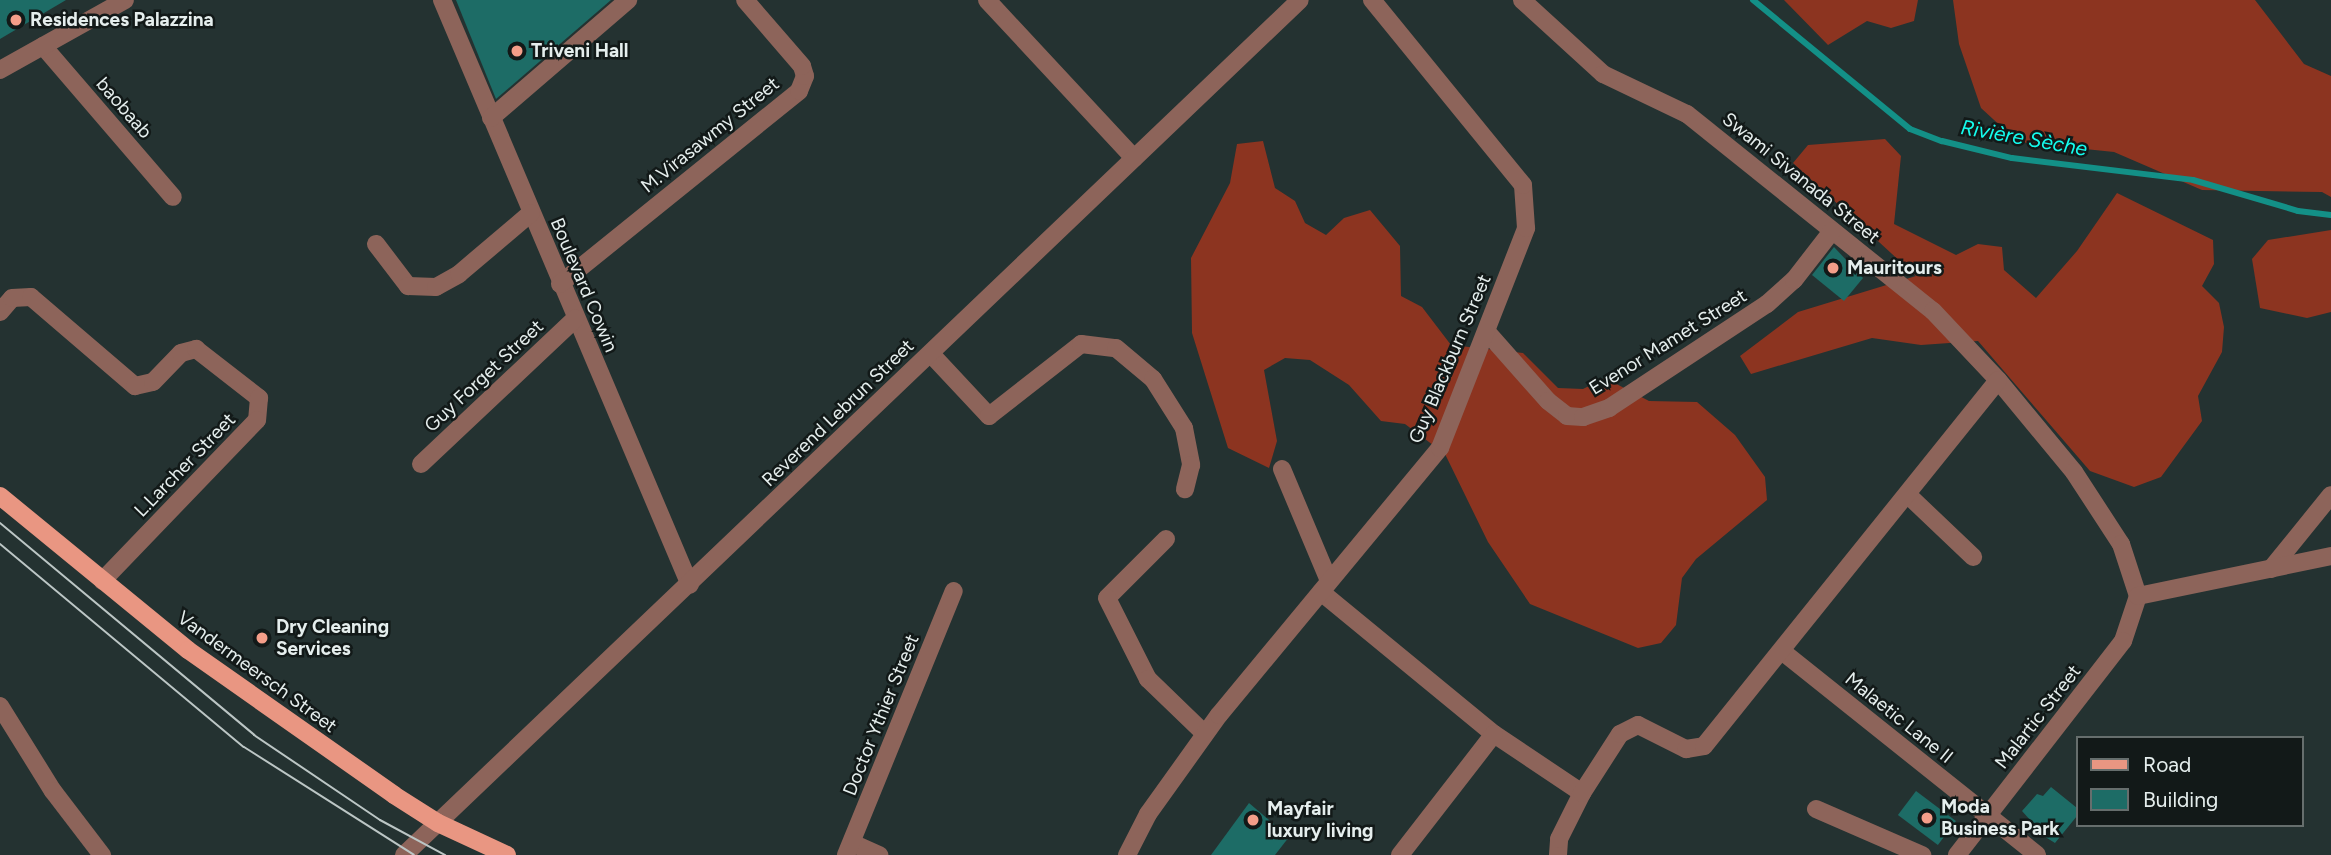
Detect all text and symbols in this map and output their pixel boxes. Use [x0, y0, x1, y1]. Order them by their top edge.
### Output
place label: Residences Palazzina [30, 9, 214, 31]
marker: Residences Palazzina [8, 12, 24, 28]
place label: Triveni Hall [531, 40, 628, 62]
marker: Triveni Hall [509, 43, 525, 59]
street label: M.Virasawmy Street [636, 72, 784, 198]
street label: baobaab [91, 73, 157, 143]
street label: Swami Sivanada Street [1718, 108, 1884, 248]
water label: Rivière Sèche [1959, 114, 2089, 162]
street label: Boulevard Cowin [545, 214, 623, 356]
place label: Mauritours [1847, 257, 1942, 279]
marker: Mauritours [1825, 260, 1841, 276]
street label: Guy Blackburn Street [1404, 271, 1496, 447]
street label: Evenor Mamet Street [1585, 284, 1751, 400]
street label: Guy Forget Street [420, 315, 548, 437]
street label: Reverend Lebrun Street [757, 335, 919, 491]
street label: L.Larcher Street [130, 408, 240, 522]
street label: Vandermeersch Street [173, 606, 341, 738]
place label: Dry Cleaning Services [276, 616, 389, 660]
marker: Dry Cleaning Services [254, 630, 270, 646]
street label: Doctor Ythier Street [838, 631, 924, 799]
street label: Malartic Street [1990, 660, 2086, 774]
street label: Malaetic Lane II [1840, 668, 1958, 768]
legend [2076, 736, 2303, 827]
text: Road [2143, 752, 2191, 777]
text: Building [2143, 787, 2218, 812]
place label: Moda Business Park [1941, 796, 2060, 840]
place label: Mayfair luxury living [1267, 798, 1374, 842]
marker: Moda Business Park [1919, 810, 1935, 826]
marker: Mayfair luxury living [1245, 812, 1261, 828]

